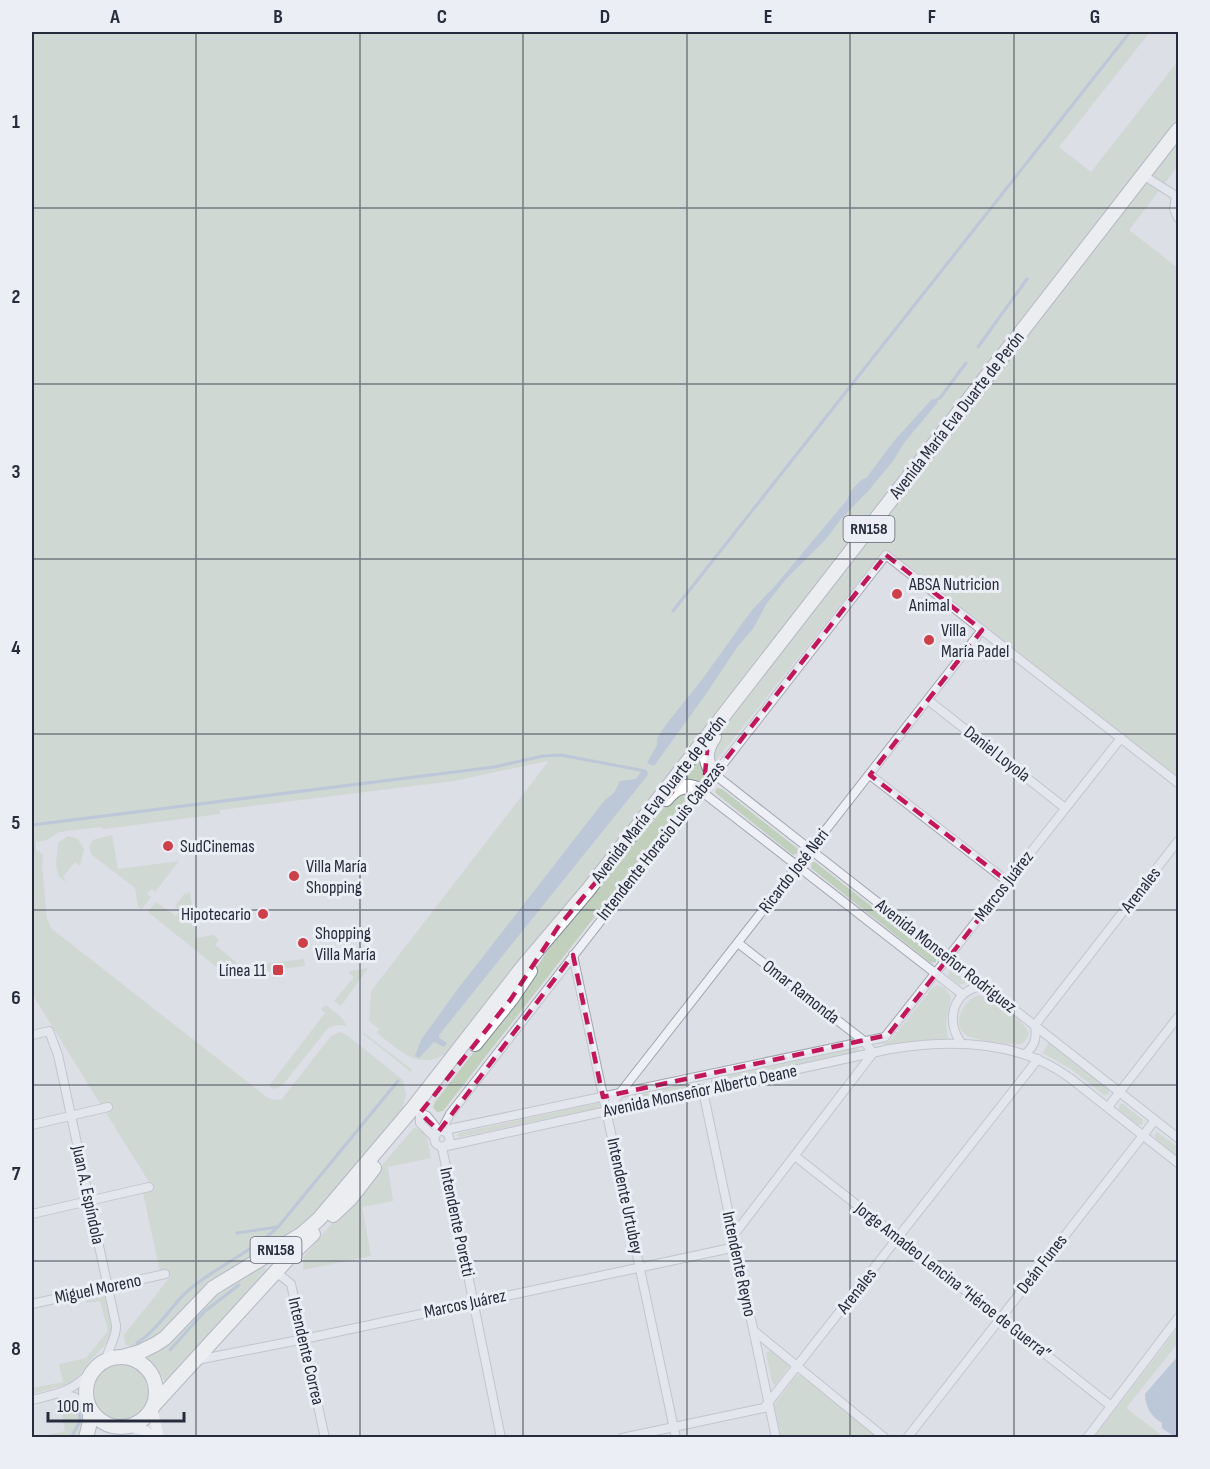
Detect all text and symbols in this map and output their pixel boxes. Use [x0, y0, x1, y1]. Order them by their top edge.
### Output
text: A [109, 5, 120, 29]
text: B [273, 5, 283, 29]
text: C [437, 5, 447, 29]
text: D [600, 5, 610, 29]
text: E [764, 5, 772, 29]
text: F [928, 5, 936, 29]
text: G [1090, 5, 1100, 29]
text: 1 [12, 110, 20, 134]
text: 2 [12, 285, 20, 309]
street label: Avenida María Eva Duarte de Perón [885, 327, 1029, 504]
text: 3 [12, 460, 21, 484]
road number: RN158 [844, 516, 894, 542]
place label: ABSA Nutricion Animal [908, 574, 999, 616]
marker: ABSA Nutricion Animal [890, 587, 904, 601]
place label: Villa María Padel [941, 620, 1009, 662]
marker: Villa María Padel [922, 633, 936, 647]
text: 4 [11, 636, 21, 660]
street label: Avenida María Eva Duarte de Perón [587, 711, 731, 888]
street label: Daniel Loyola [960, 722, 1034, 786]
street label: Intendente Horacio Luis Cabezas [592, 757, 730, 925]
text: 5 [12, 811, 21, 835]
street label: Ricardo José Neri [755, 825, 833, 917]
place label: SudCinemas [180, 836, 255, 857]
marker: SudCinemas [161, 839, 175, 853]
street label: Marcos Juárez [970, 846, 1038, 925]
place label: Villa María Shopping [306, 856, 367, 898]
street label: Arenales [1116, 863, 1165, 918]
marker: Villa María Shopping [287, 869, 301, 883]
street label: Avenida Monseñor Rodriguez [871, 894, 1021, 1018]
place label: Hipotecario [181, 904, 251, 925]
marker: Hipotecario [256, 907, 270, 921]
place label: Shopping Villa María [315, 923, 376, 965]
marker: Shopping Villa María [296, 936, 310, 950]
street label: Omar Ramonda [758, 956, 844, 1028]
place label: Línea 11 [219, 960, 267, 981]
marker: Línea 11 [271, 963, 285, 977]
text: 6 [11, 986, 21, 1010]
street label: Avenida Monseñor Alberto Deane [600, 1060, 799, 1122]
street label: Intendente Urtubey [602, 1136, 648, 1256]
street label: Juan A. Espíndola [67, 1143, 109, 1246]
text: 7 [12, 1162, 21, 1186]
street label: Intendente Poretti [435, 1165, 479, 1279]
street label: Jorge Amadeo Lencina “Héroe de Guerra” [850, 1197, 1055, 1364]
street label: Intendente Reyno [718, 1209, 760, 1319]
street label: Deán Funes [1012, 1230, 1072, 1298]
road number: RN158 [250, 1237, 302, 1263]
street label: Arenales [832, 1264, 881, 1319]
street label: Miguel Moreno [53, 1270, 143, 1308]
street label: Marcos Juárez [422, 1285, 508, 1323]
street label: Intendente Correa [283, 1295, 329, 1407]
text: 8 [11, 1337, 21, 1361]
scale bar [48, 1385, 184, 1423]
text: 100 m [57, 1396, 94, 1417]

